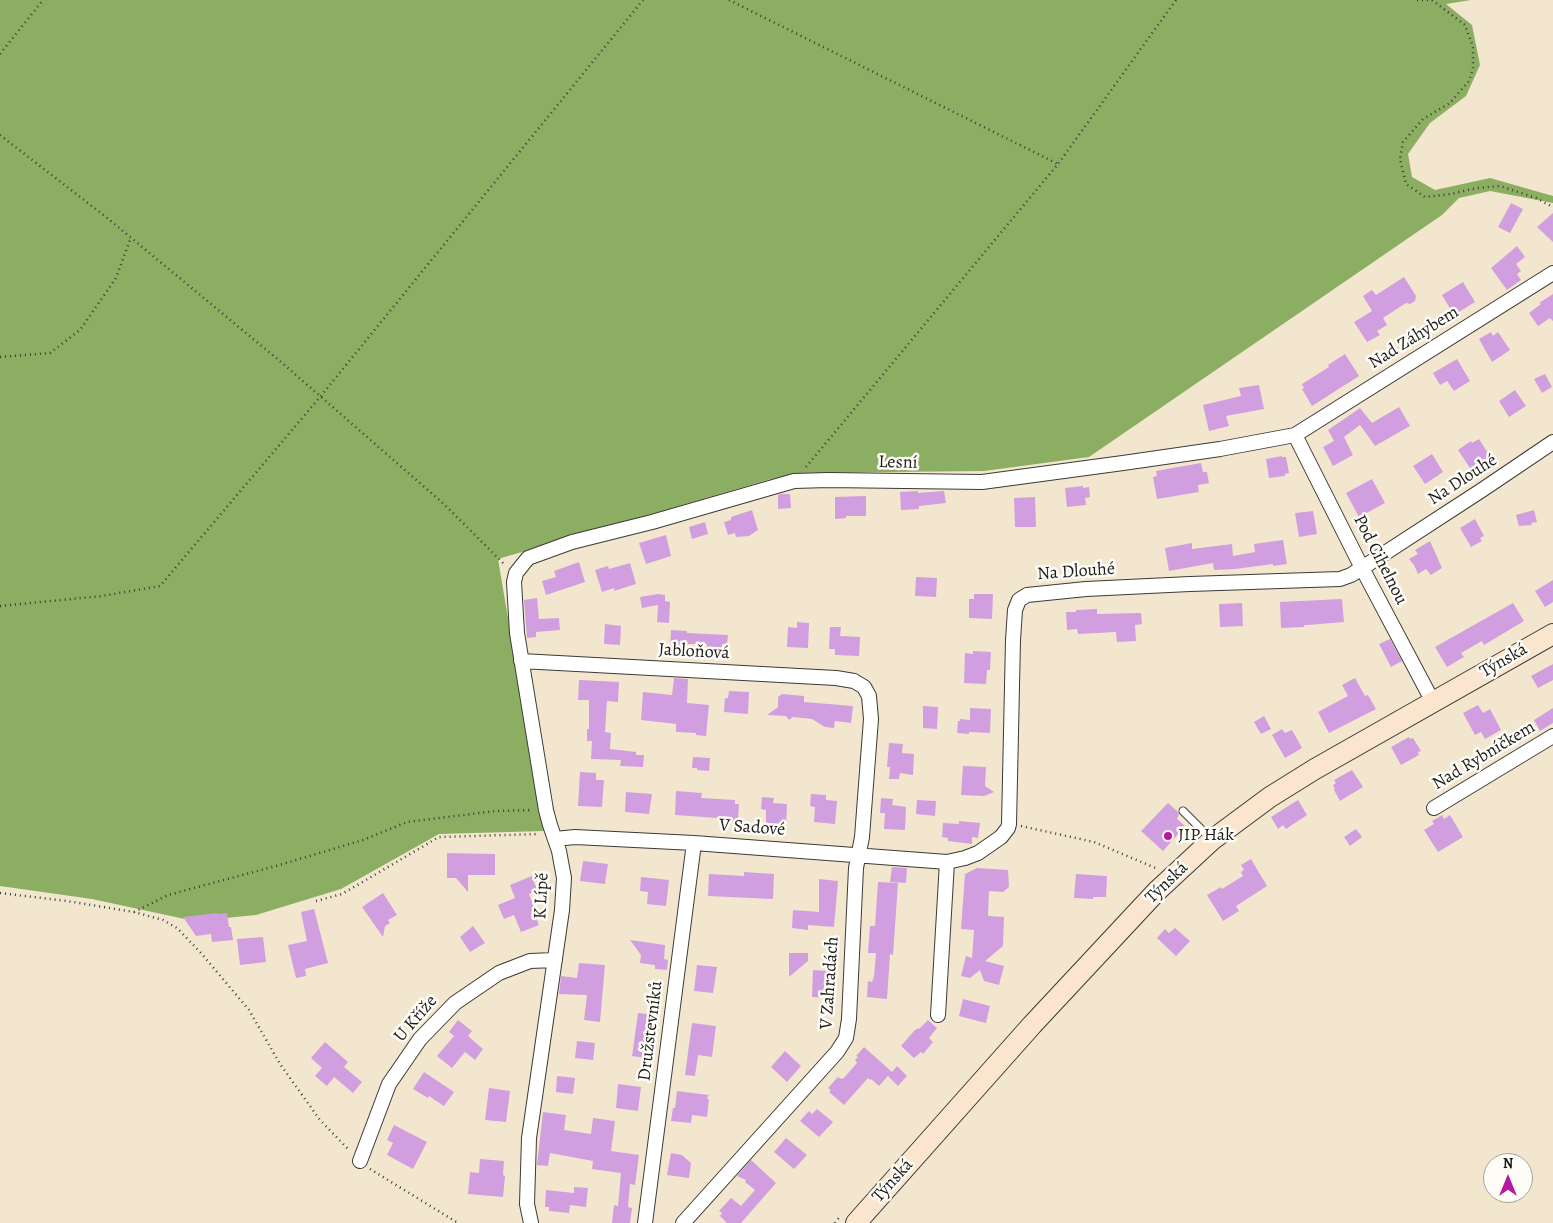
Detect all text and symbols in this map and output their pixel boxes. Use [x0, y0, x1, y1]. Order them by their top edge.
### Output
street label: Nad Záhybem [1365, 302, 1463, 374]
street label: Na Dlouhé [1424, 450, 1502, 510]
street label: Lesní [878, 452, 918, 474]
street label: Pod Cihelnou [1348, 511, 1412, 609]
street label: Na Dlouhé [1036, 559, 1116, 585]
street label: Jabloňová [658, 639, 730, 665]
street label: Týnská [1477, 639, 1531, 683]
street label: Nad Rybníčkem [1429, 717, 1539, 795]
street label: V Sadové [718, 815, 786, 841]
place label: JIP Hák [1178, 825, 1234, 847]
marker: JIP Hák [1162, 830, 1174, 842]
street label: Týnská [1141, 858, 1193, 908]
street label: K Lípě [530, 872, 554, 920]
street label: V Zahradách [816, 936, 844, 1030]
street label: Družstevníků [634, 980, 668, 1082]
street label: U Kříže [390, 991, 442, 1047]
north arrow [1483, 1153, 1533, 1203]
text: N [1503, 1154, 1513, 1173]
street label: Týnská [868, 1155, 918, 1207]

